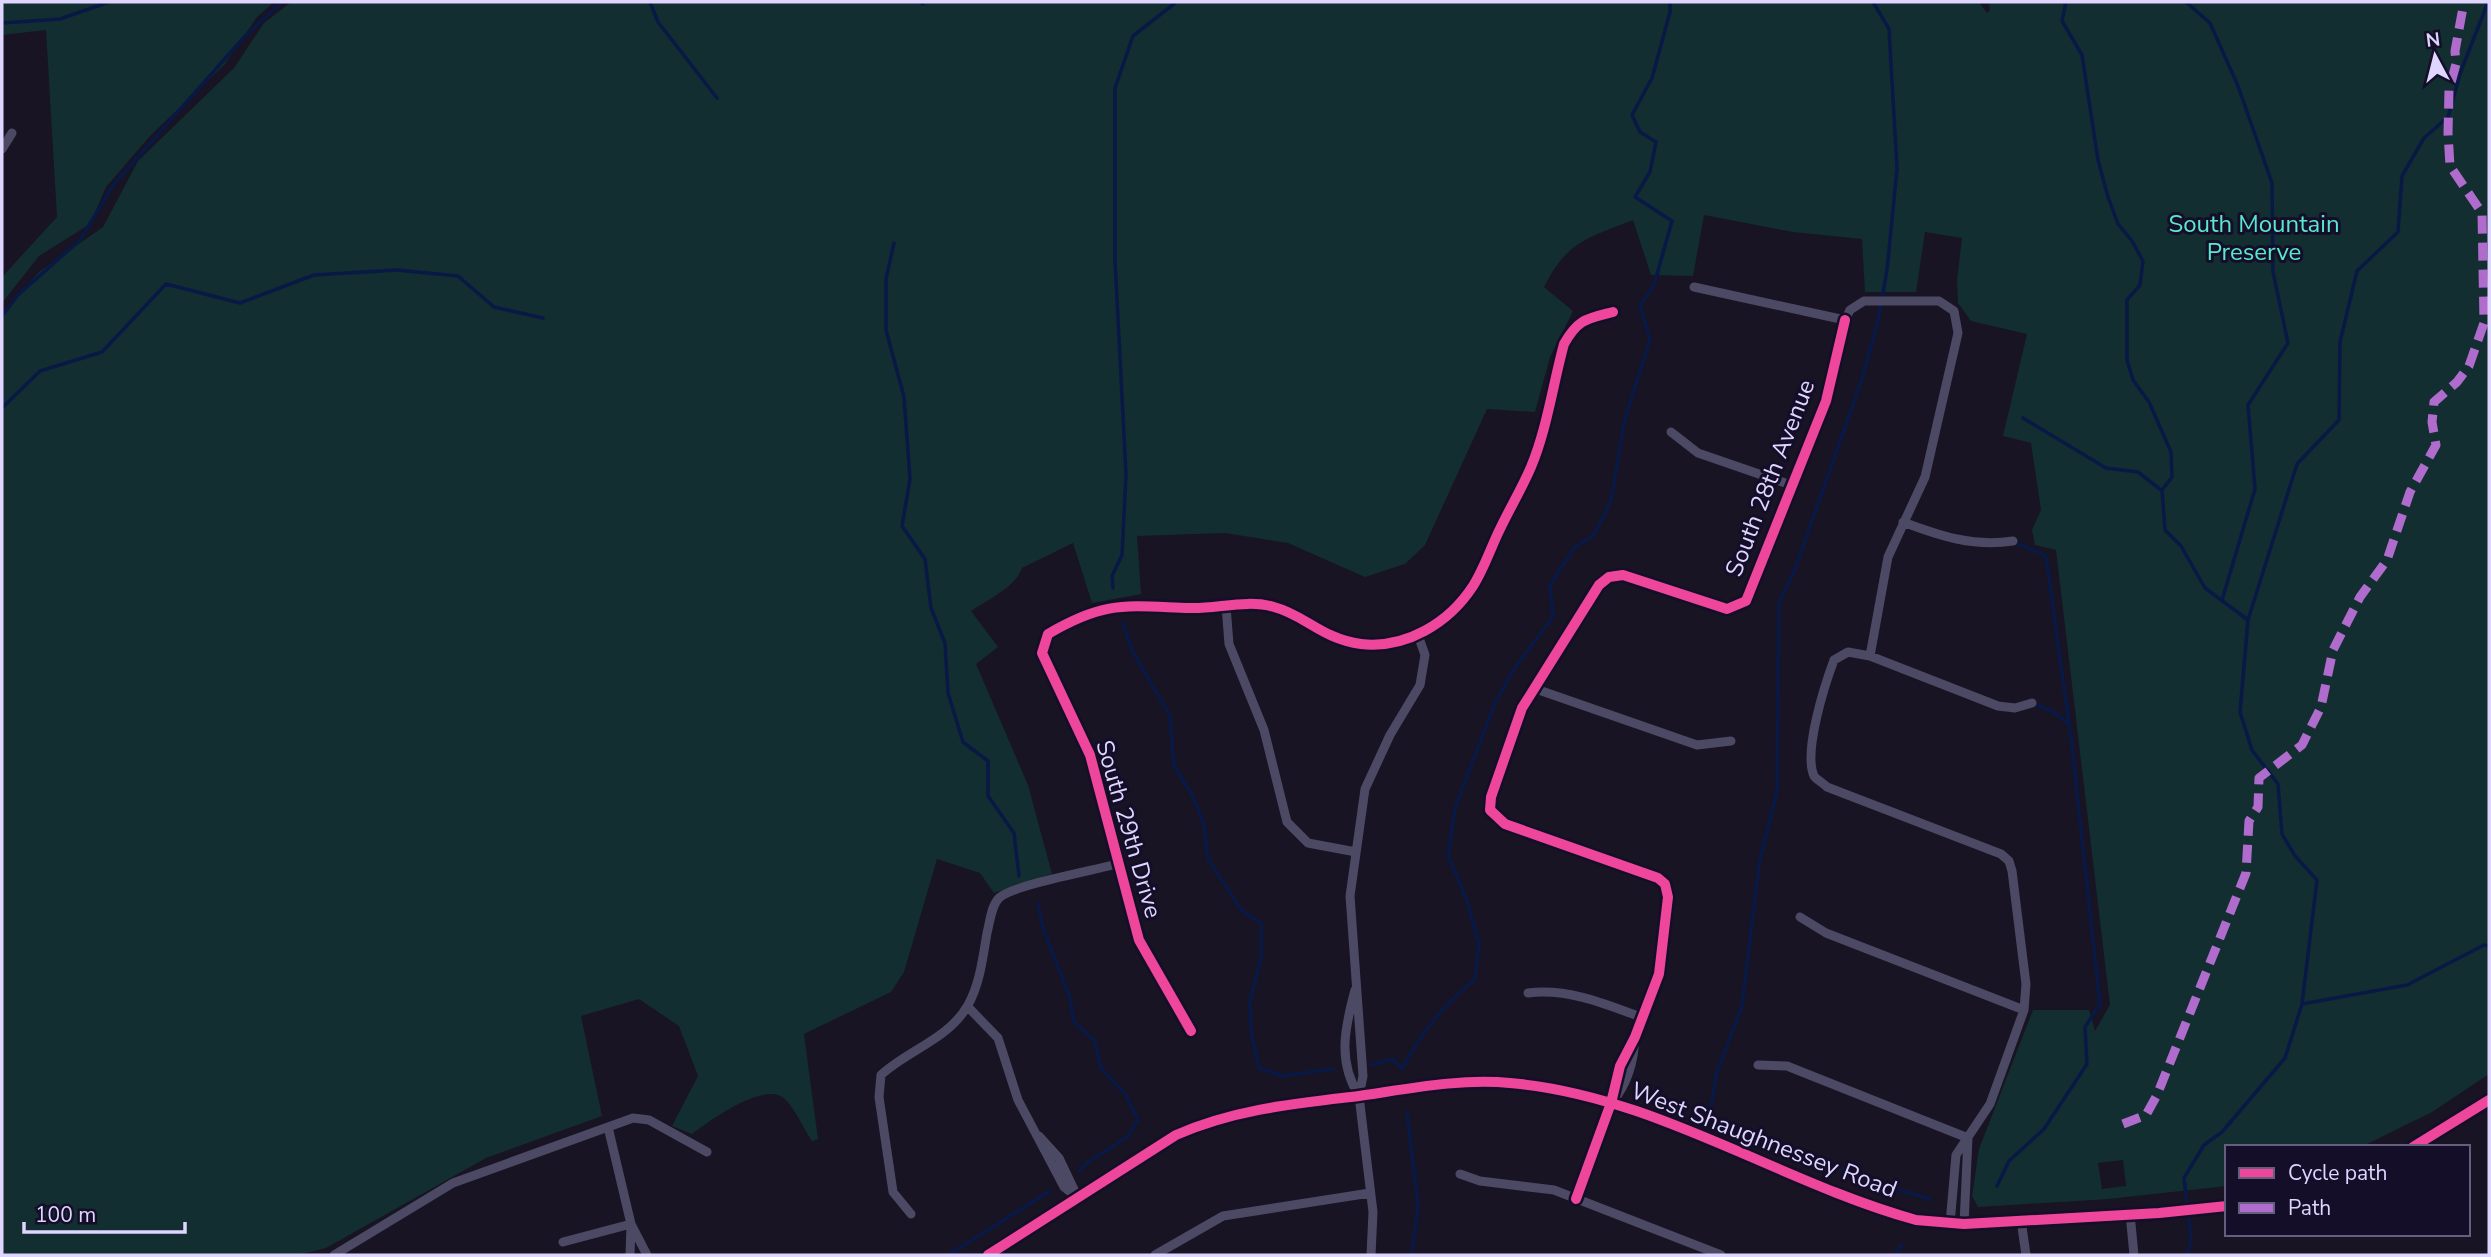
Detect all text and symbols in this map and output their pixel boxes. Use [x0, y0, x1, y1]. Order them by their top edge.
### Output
north arrow [2400, 21, 2470, 91]
text: N [2424, 26, 2442, 54]
park label: South Mountain Preserve [2168, 208, 2340, 268]
street label: South 28th Avenue [1718, 375, 1822, 581]
street label: South 29th Drive [1088, 736, 1170, 922]
street label: West Shaughnessey Road [1626, 1074, 1902, 1206]
legend [2225, 1145, 2470, 1236]
text: Cycle path [2288, 1159, 2387, 1187]
scale bar [24, 1190, 186, 1234]
text: Path [2288, 1194, 2331, 1222]
text: 100 m [35, 1201, 96, 1229]

